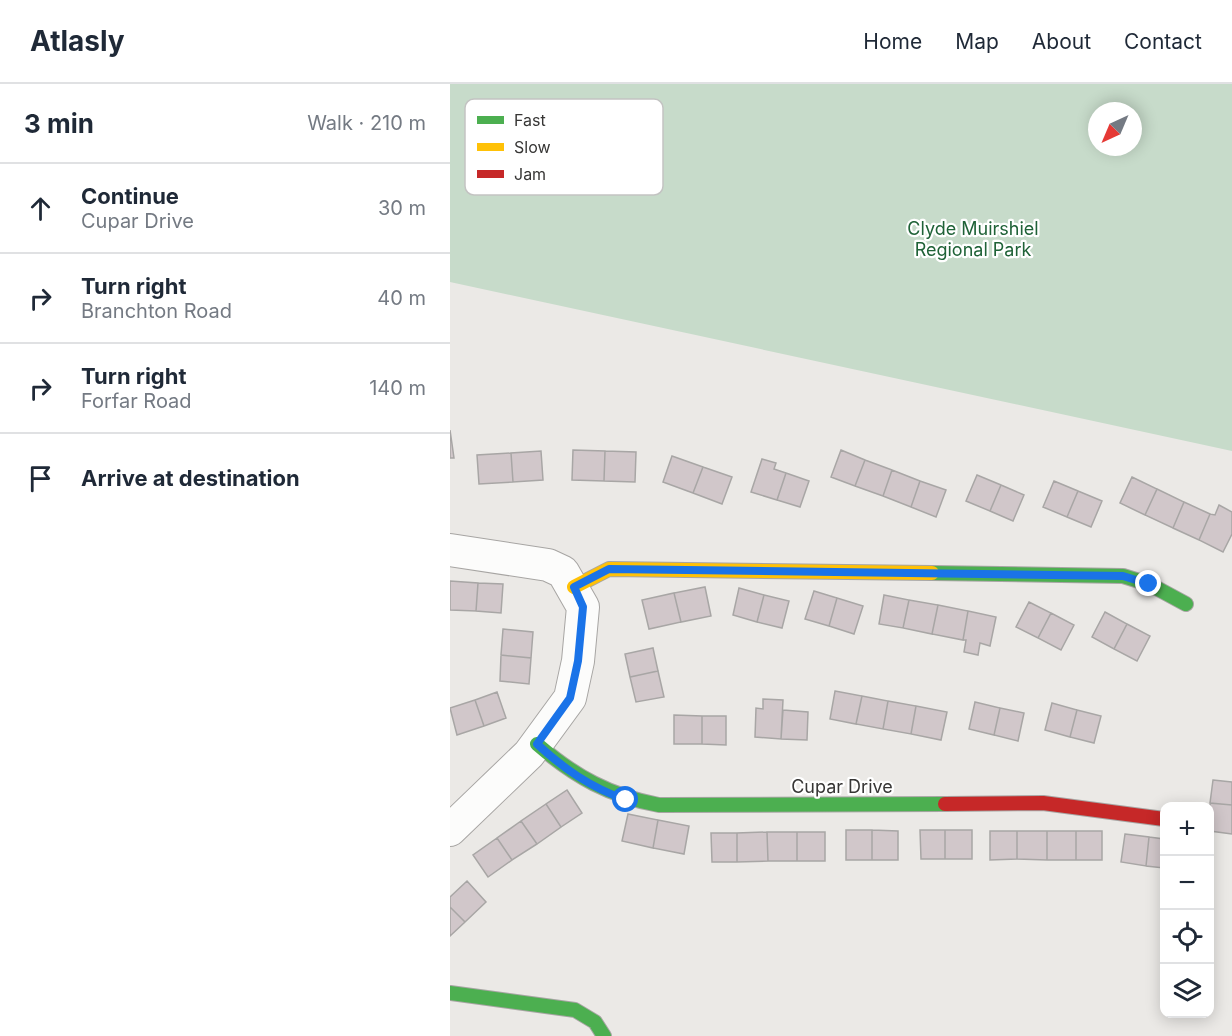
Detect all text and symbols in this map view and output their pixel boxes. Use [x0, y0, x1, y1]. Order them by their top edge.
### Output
text: Atlasly [30, 24, 125, 58]
text: Home [863, 29, 922, 54]
text: Map [955, 29, 999, 54]
text: About [1032, 29, 1091, 54]
text: Contact [1124, 29, 1202, 54]
legend [465, 99, 663, 195]
north arrow [1088, 102, 1142, 156]
text: 3 min [24, 108, 94, 139]
text: Fast [514, 110, 546, 130]
text: Walk · 210 m [307, 111, 426, 135]
text: Slow [514, 137, 551, 157]
text: Jam [514, 164, 546, 184]
text: Continue [81, 183, 179, 209]
icon: ahead [24, 192, 57, 225]
text: 30 m [378, 196, 426, 220]
text: Cupar Drive [81, 209, 194, 233]
park label: Clyde Muirshiel Regional Park [907, 218, 1039, 260]
text: Turn right [81, 273, 187, 299]
icon: right [24, 282, 57, 315]
text: 40 m [377, 286, 426, 310]
text: Branchton Road [81, 299, 232, 323]
text: Turn right [81, 363, 187, 389]
icon: right [24, 372, 57, 405]
text: 140 m [369, 376, 426, 400]
text: Forfar Road [81, 389, 192, 413]
icon: arrive [24, 462, 57, 495]
text: Arrive at destination [81, 465, 300, 491]
route end [1135, 570, 1161, 596]
street label: Cupar Drive [791, 776, 893, 797]
route start [612, 786, 638, 812]
map controls [1160, 802, 1214, 1018]
button: + [1160, 802, 1214, 856]
button: − [1160, 856, 1214, 910]
button: locate [1160, 910, 1214, 964]
button: layers [1160, 964, 1214, 1018]

